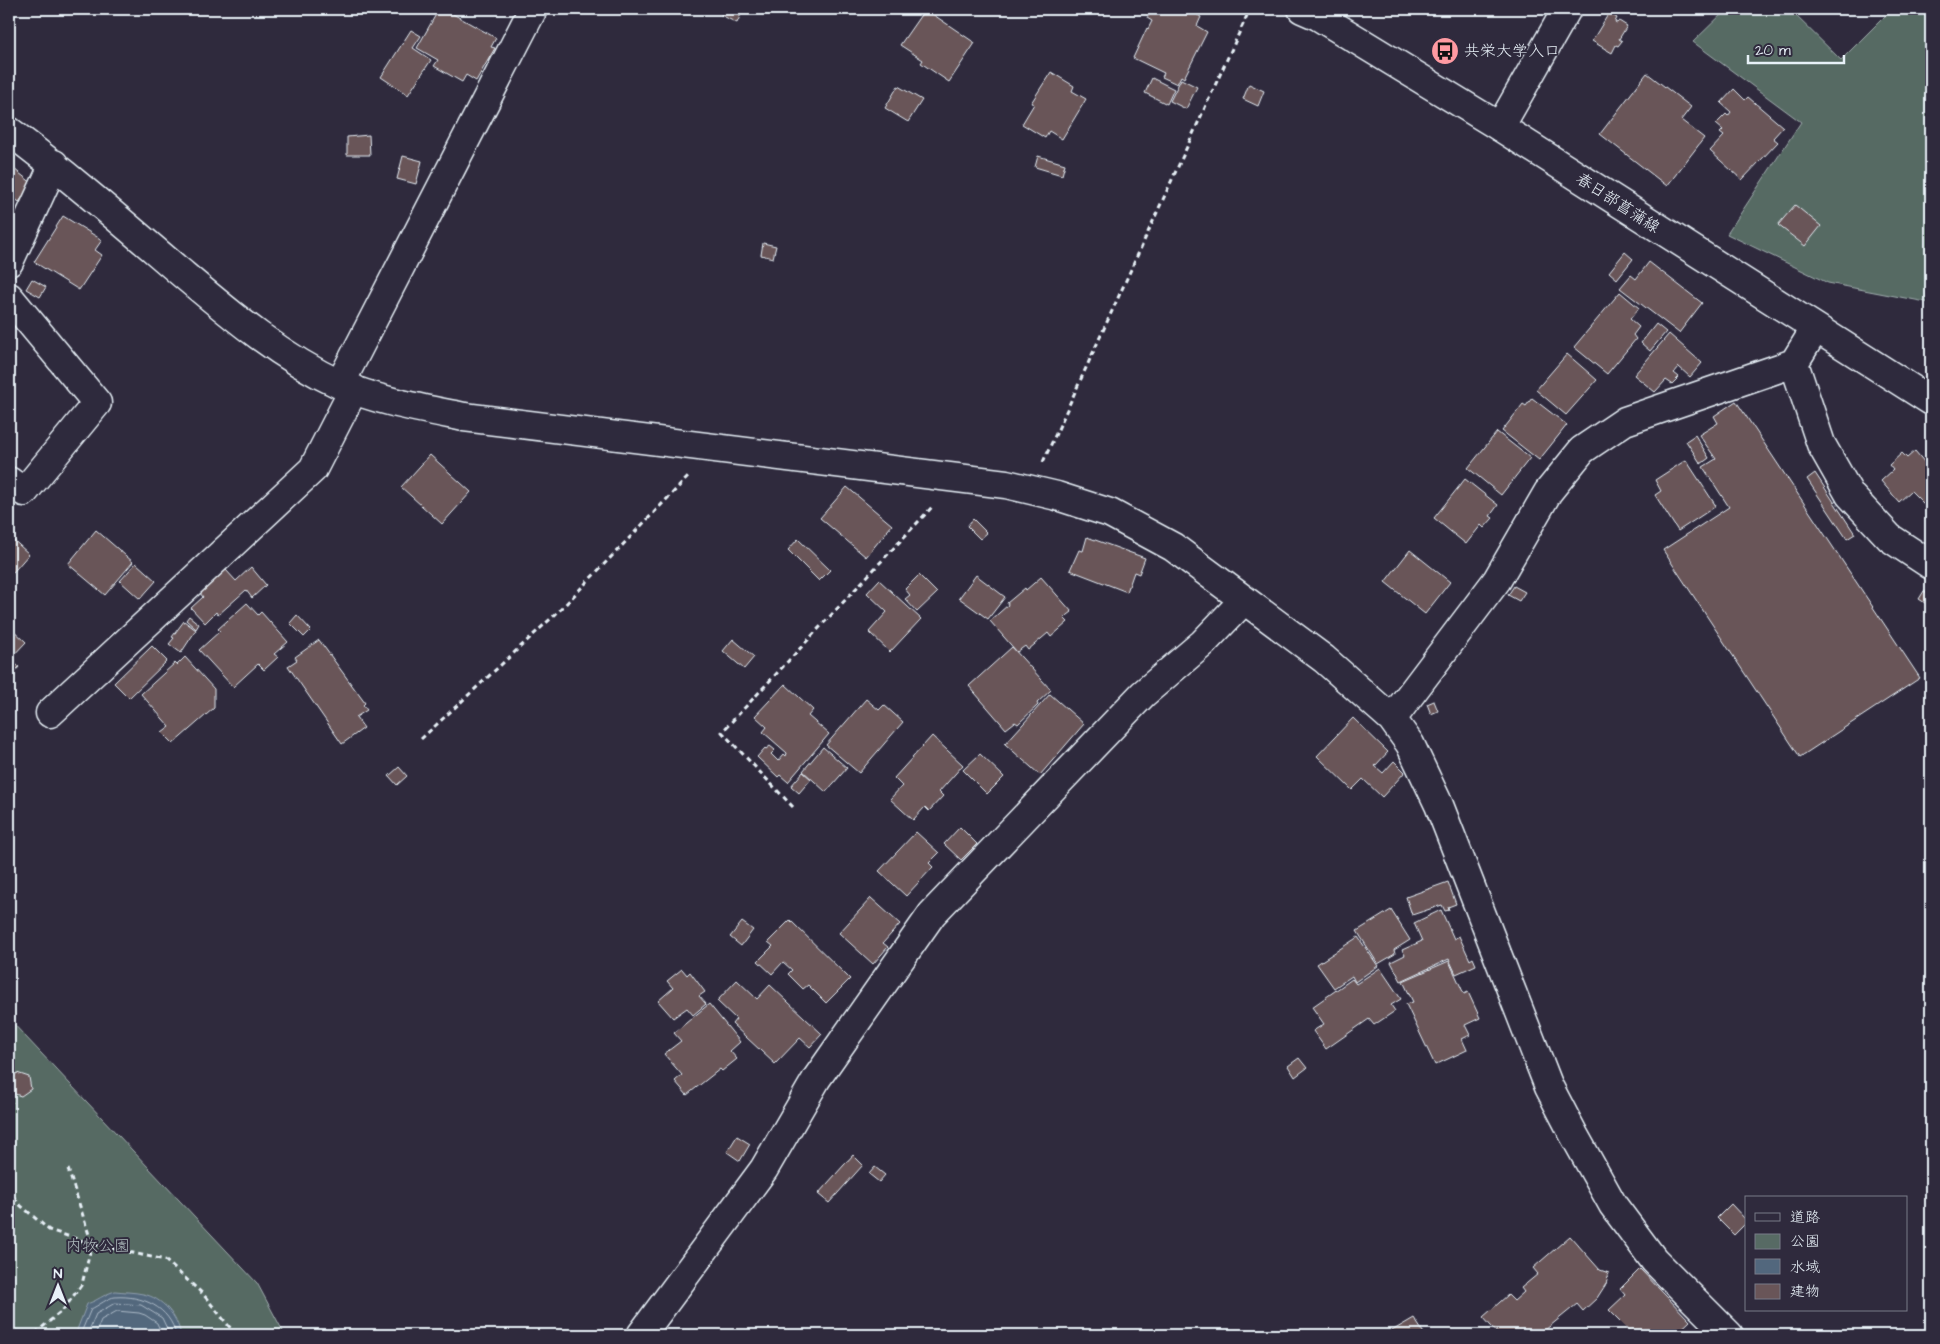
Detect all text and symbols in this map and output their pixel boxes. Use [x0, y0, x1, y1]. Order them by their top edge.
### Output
scale bar [1748, 32, 1844, 64]
bus stop icon: 共栄大学入口 [1430, 36, 1460, 66]
place label: 共栄大学入口 [1464, 40, 1560, 62]
text: 20 m [1755, 40, 1791, 61]
street label: 春日部菖蒲線 [1572, 168, 1664, 238]
legend [1745, 1196, 1908, 1312]
text: 道路 [1790, 1207, 1820, 1228]
text: 公園 [1790, 1231, 1820, 1252]
park label: 内牧公園 [66, 1235, 130, 1257]
text: 水域 [1790, 1257, 1820, 1278]
north arrow [32, 1262, 82, 1312]
text: N [54, 1264, 63, 1284]
text: 建物 [1790, 1281, 1820, 1302]

